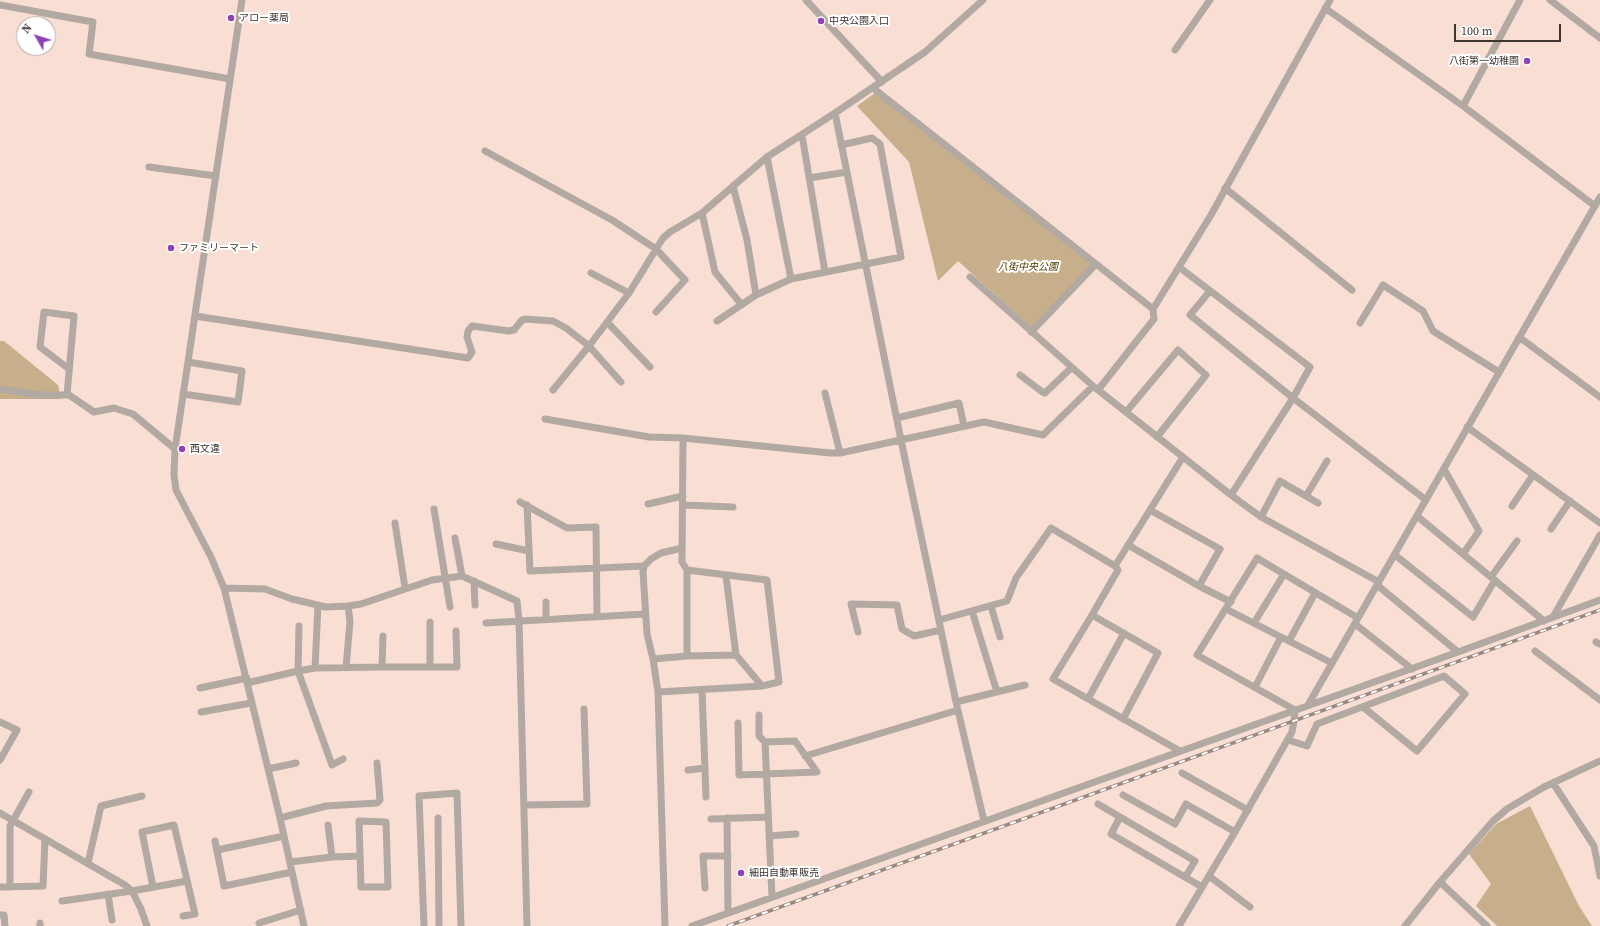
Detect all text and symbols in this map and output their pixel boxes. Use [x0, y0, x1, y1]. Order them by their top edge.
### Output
place label: アロー薬局 [239, 12, 289, 24]
marker: アロー薬局 [226, 13, 236, 23]
place label: 中央公園入口 [829, 15, 889, 27]
north arrow [16, 16, 56, 56]
marker: 中央公園入口 [816, 16, 826, 26]
scale bar [1456, 16, 1563, 42]
text: N [19, 21, 35, 37]
text: 100 m [1461, 23, 1493, 39]
place label: 八街第一幼稚園 [1449, 55, 1519, 67]
marker: 八街第一幼稚園 [1522, 56, 1532, 66]
place label: ファミリーマート [179, 242, 259, 254]
marker: ファミリーマート [166, 243, 176, 253]
park label: 八街中央公園 [998, 261, 1058, 273]
place label: 西文違 [190, 443, 220, 455]
marker: 西文違 [177, 444, 187, 454]
place label: 細田自動車販売 [749, 867, 819, 879]
marker: 細田自動車販売 [736, 868, 746, 878]

